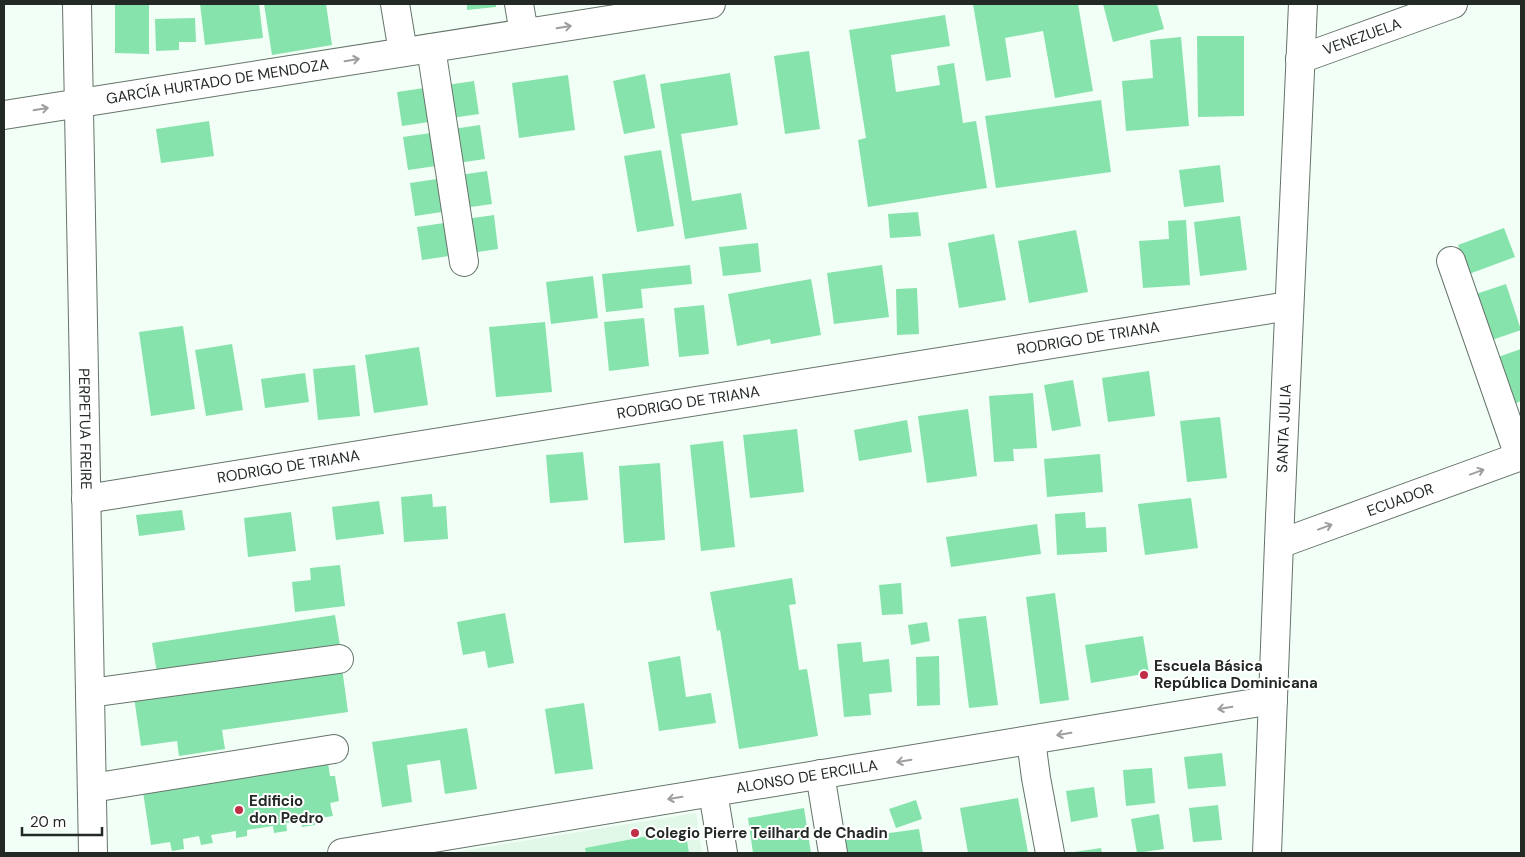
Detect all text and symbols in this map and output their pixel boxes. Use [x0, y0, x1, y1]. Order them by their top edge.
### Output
street label: VENEZUELA [1320, 13, 1404, 60]
one-way arrow [556, 21, 572, 31]
street label: GARCÍA HURTADO DE MENDOZA [105, 54, 330, 109]
one-way arrow [344, 55, 360, 65]
one-way arrow [33, 103, 49, 113]
street label: RODRIGO DE TRIANA [1015, 317, 1161, 360]
street label: PERPETUA FREIRE [74, 368, 96, 490]
street label: RODRIGO DE TRIANA [615, 381, 761, 424]
street label: SANTA JULIA [1272, 383, 1296, 473]
street label: RODRIGO DE TRIANA [216, 445, 361, 488]
one-way arrow [1469, 467, 1485, 476]
street label: ECUADOR [1364, 479, 1436, 521]
one-way arrow [1316, 522, 1332, 531]
place label: Escuela Básica República Dominicana [1154, 656, 1318, 693]
marker: Escuela Básica República Dominicana [1138, 669, 1150, 681]
one-way arrow [1217, 704, 1233, 714]
one-way arrow [1057, 730, 1073, 740]
street label: ALONSO DE ERCILLA [734, 755, 879, 798]
one-way arrow [896, 756, 912, 766]
place label: Edificio don Pedro [249, 791, 324, 828]
one-way arrow [667, 794, 683, 804]
scale bar [22, 804, 102, 836]
marker: Edificio don Pedro [233, 804, 245, 816]
text: 20 m [30, 812, 66, 832]
place label: Colegio Pierre Teilhard de Chadin [645, 823, 888, 843]
marker: Colegio Pierre Teilhard de Chadin [629, 827, 641, 839]

